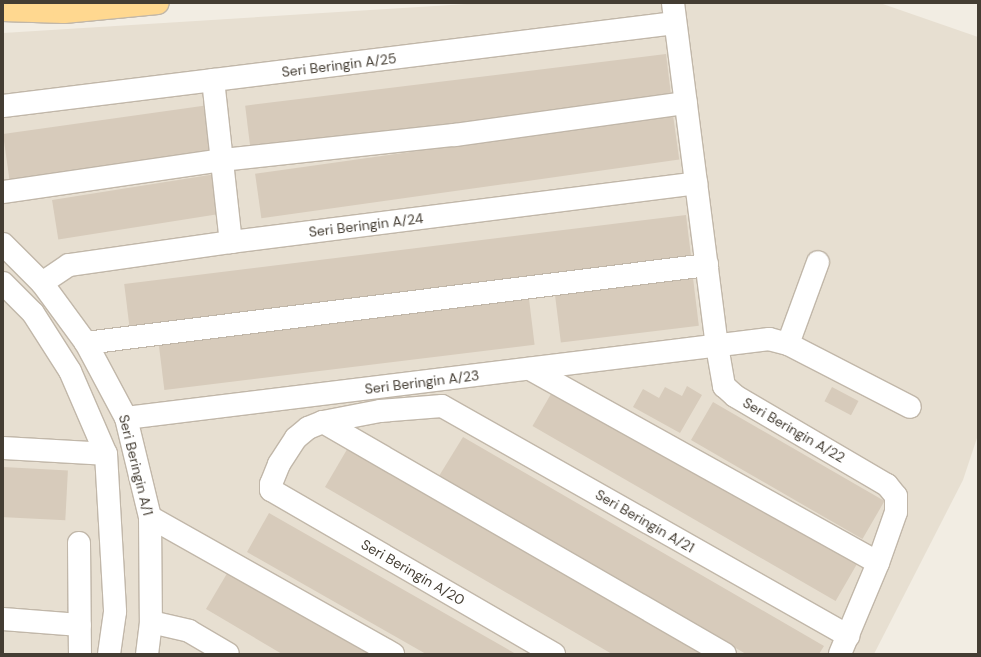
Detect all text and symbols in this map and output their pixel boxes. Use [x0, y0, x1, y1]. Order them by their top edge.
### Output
street label: Seri Beringin A/25 [281, 50, 397, 80]
street label: Seri Beringin A/24 [308, 210, 424, 240]
street label: Seri Beringin A/23 [364, 367, 480, 397]
street label: Seri Beringin A/22 [740, 394, 848, 466]
street label: Seri Beringin A/1 [115, 413, 157, 517]
street label: Seri Beringin A/21 [593, 486, 697, 556]
street label: Seri Beringin A/20 [358, 536, 468, 608]

